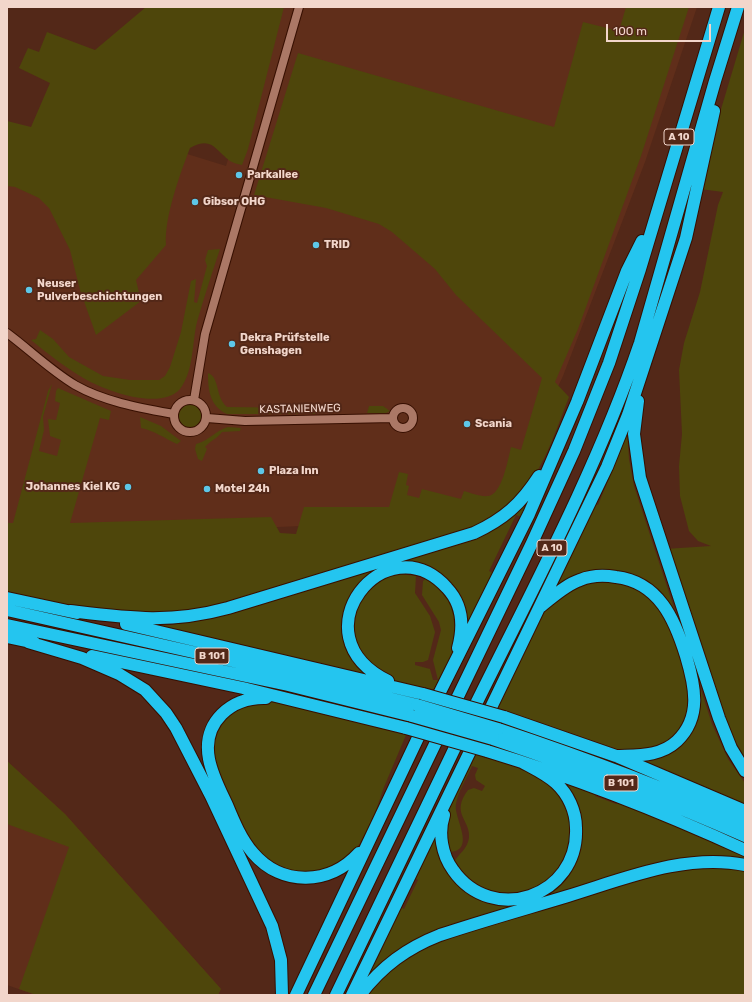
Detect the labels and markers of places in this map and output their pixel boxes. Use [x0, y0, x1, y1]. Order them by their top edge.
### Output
place label: Parkallee [247, 168, 298, 182]
marker: Parkallee [234, 170, 244, 180]
place label: Gibsor OHG [203, 195, 265, 209]
marker: Gibsor OHG [190, 197, 200, 207]
place label: TRID [324, 238, 350, 252]
marker: TRID [311, 240, 321, 250]
place label: Neuser Pulverbeschichtungen [37, 277, 162, 303]
marker: Neuser Pulverbeschichtungen [24, 285, 34, 295]
place label: Dekra Prüfstelle Genshagen [240, 331, 329, 357]
marker: Dekra Prüfstelle Genshagen [227, 339, 237, 349]
place label: Scania [475, 417, 512, 431]
marker: Scania [462, 419, 472, 429]
place label: Plaza Inn [269, 464, 319, 478]
marker: Plaza Inn [256, 466, 266, 476]
place label: Johannes Kiel KG [26, 480, 120, 494]
marker: Johannes Kiel KG [123, 482, 133, 492]
place label: Motel 24h [215, 482, 270, 496]
marker: Motel 24h [202, 484, 212, 494]

